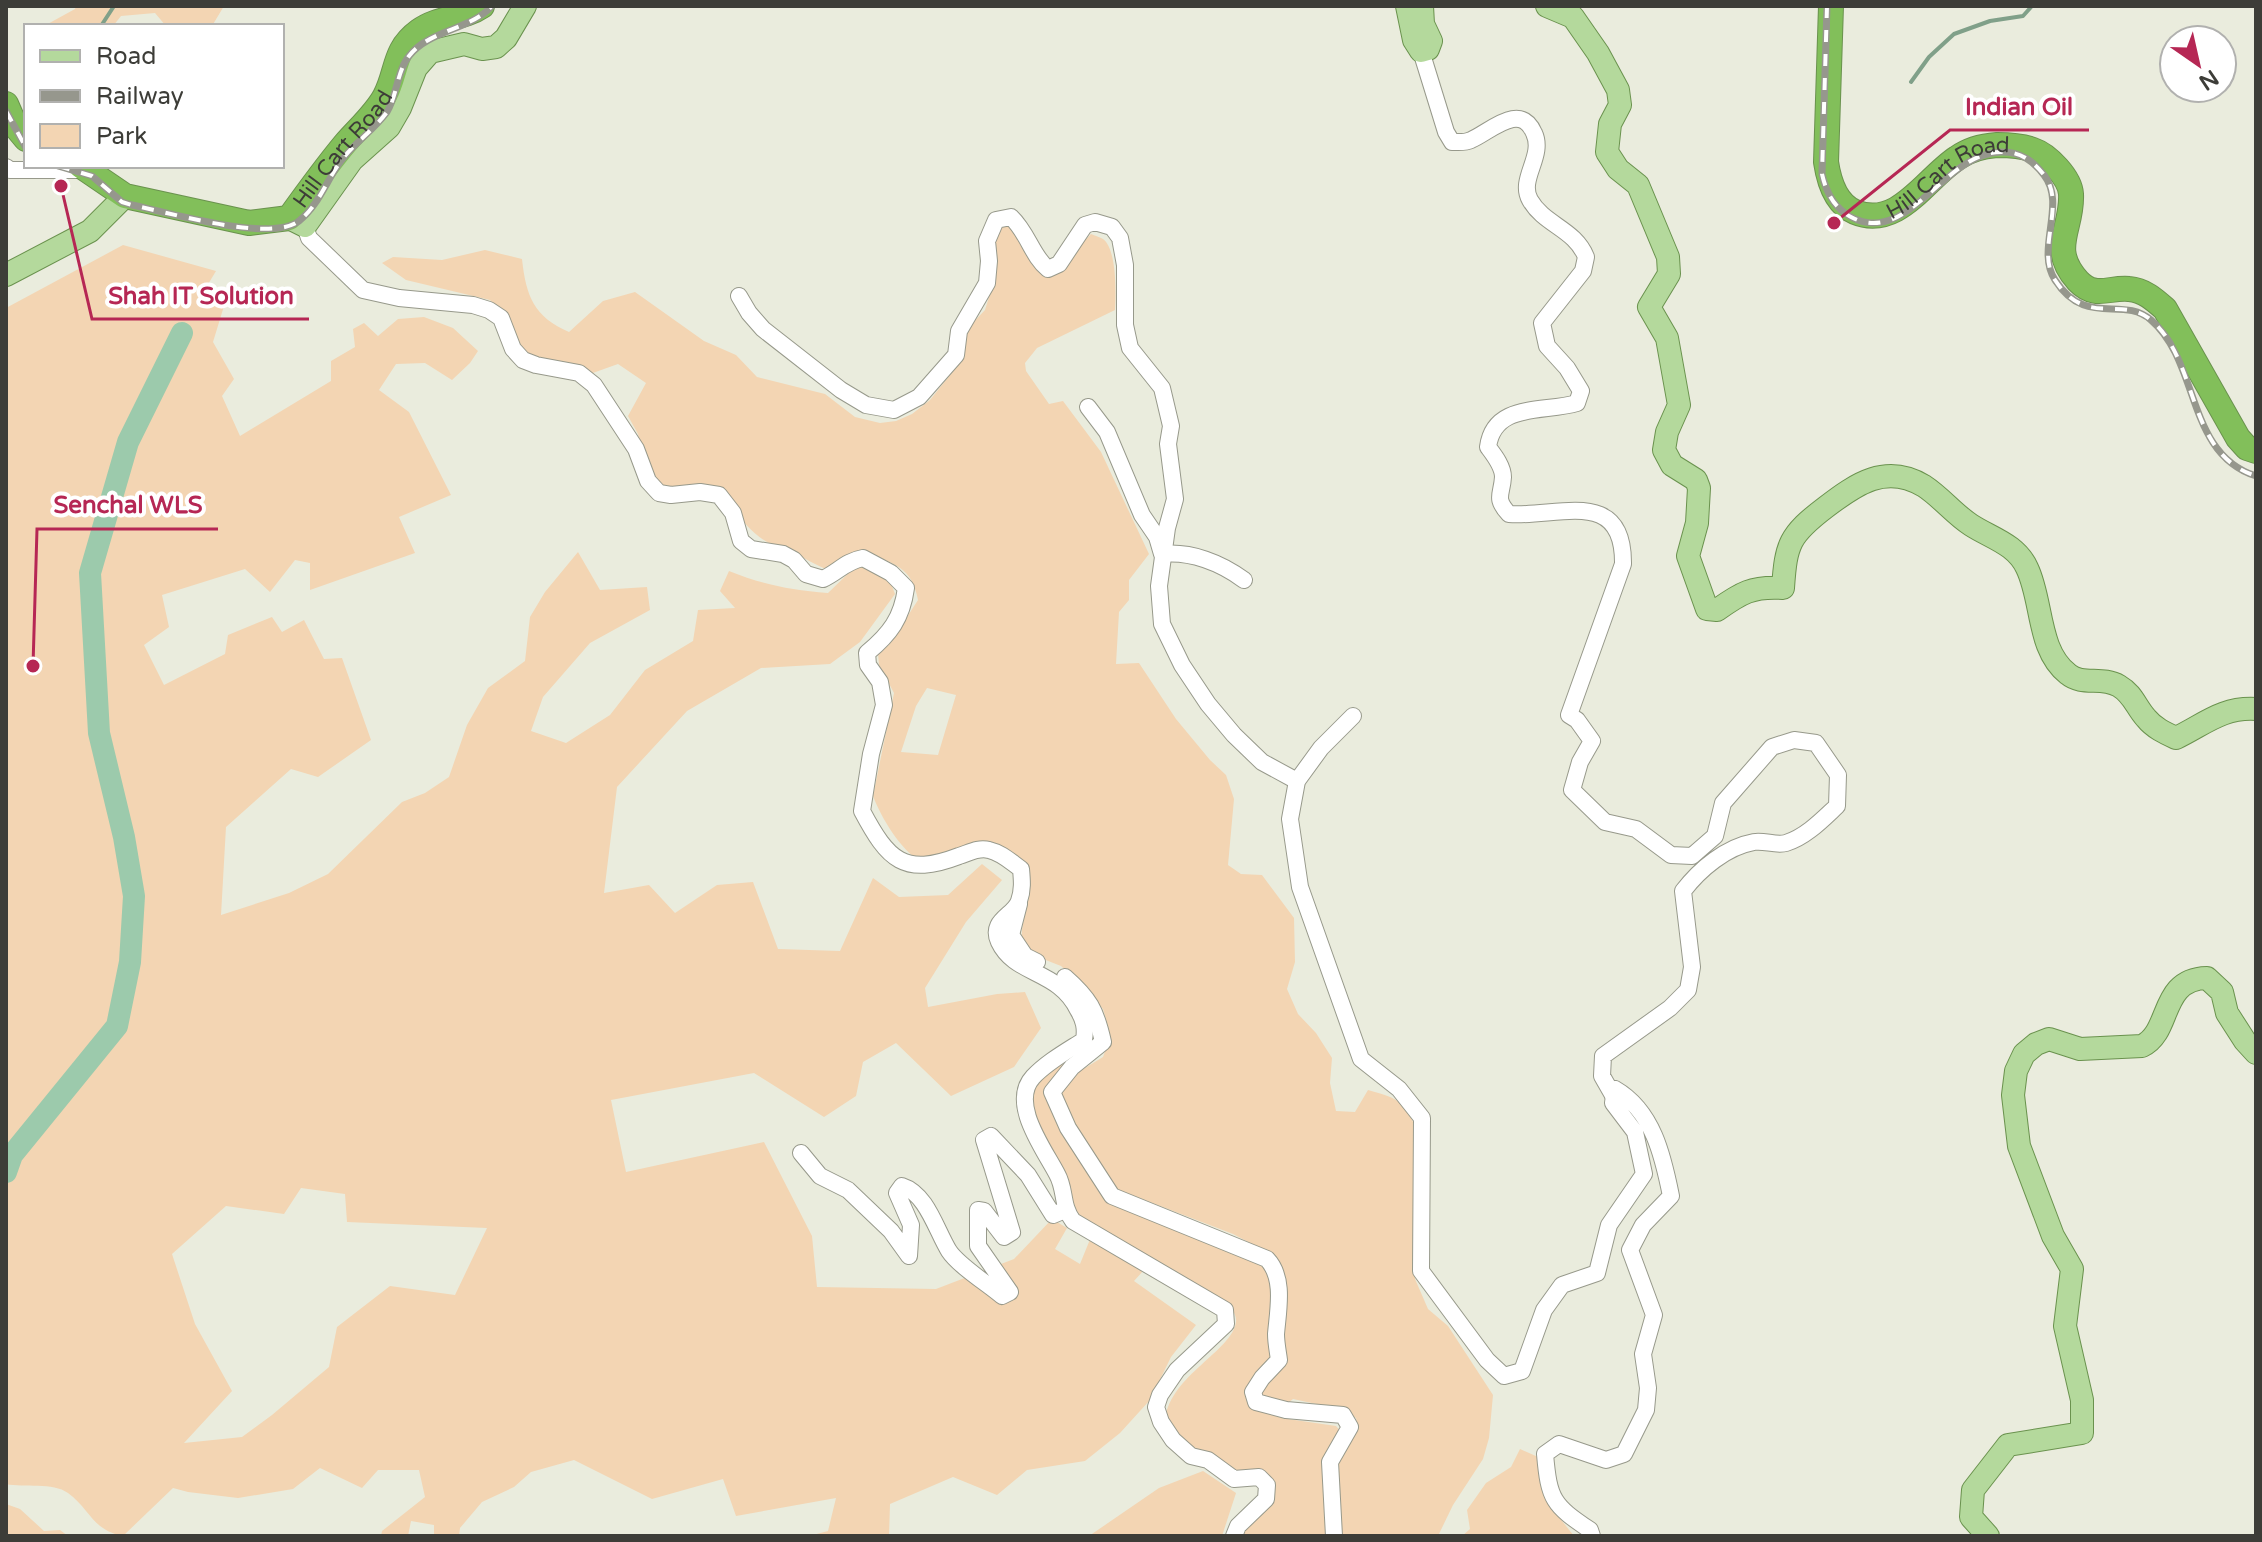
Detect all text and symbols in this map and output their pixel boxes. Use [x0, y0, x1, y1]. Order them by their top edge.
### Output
legend [24, 24, 284, 168]
north arrow [2158, 24, 2238, 104]
text: Road [96, 42, 156, 71]
text: N [2194, 64, 2223, 95]
text: Railway [96, 82, 184, 111]
callout: Indian Oil [1950, 82, 2089, 130]
street label: Hill Cart Road [288, 86, 398, 213]
text: Indian Oil [1965, 93, 2073, 122]
text: Park [96, 122, 147, 151]
street label: Hill Cart Road [1882, 132, 2010, 225]
callout: Shah IT Solution [92, 271, 309, 319]
text: Shah IT Solution [108, 282, 294, 311]
callout: Senchal WLS [37, 481, 218, 529]
text: Senchal WLS [54, 491, 203, 520]

